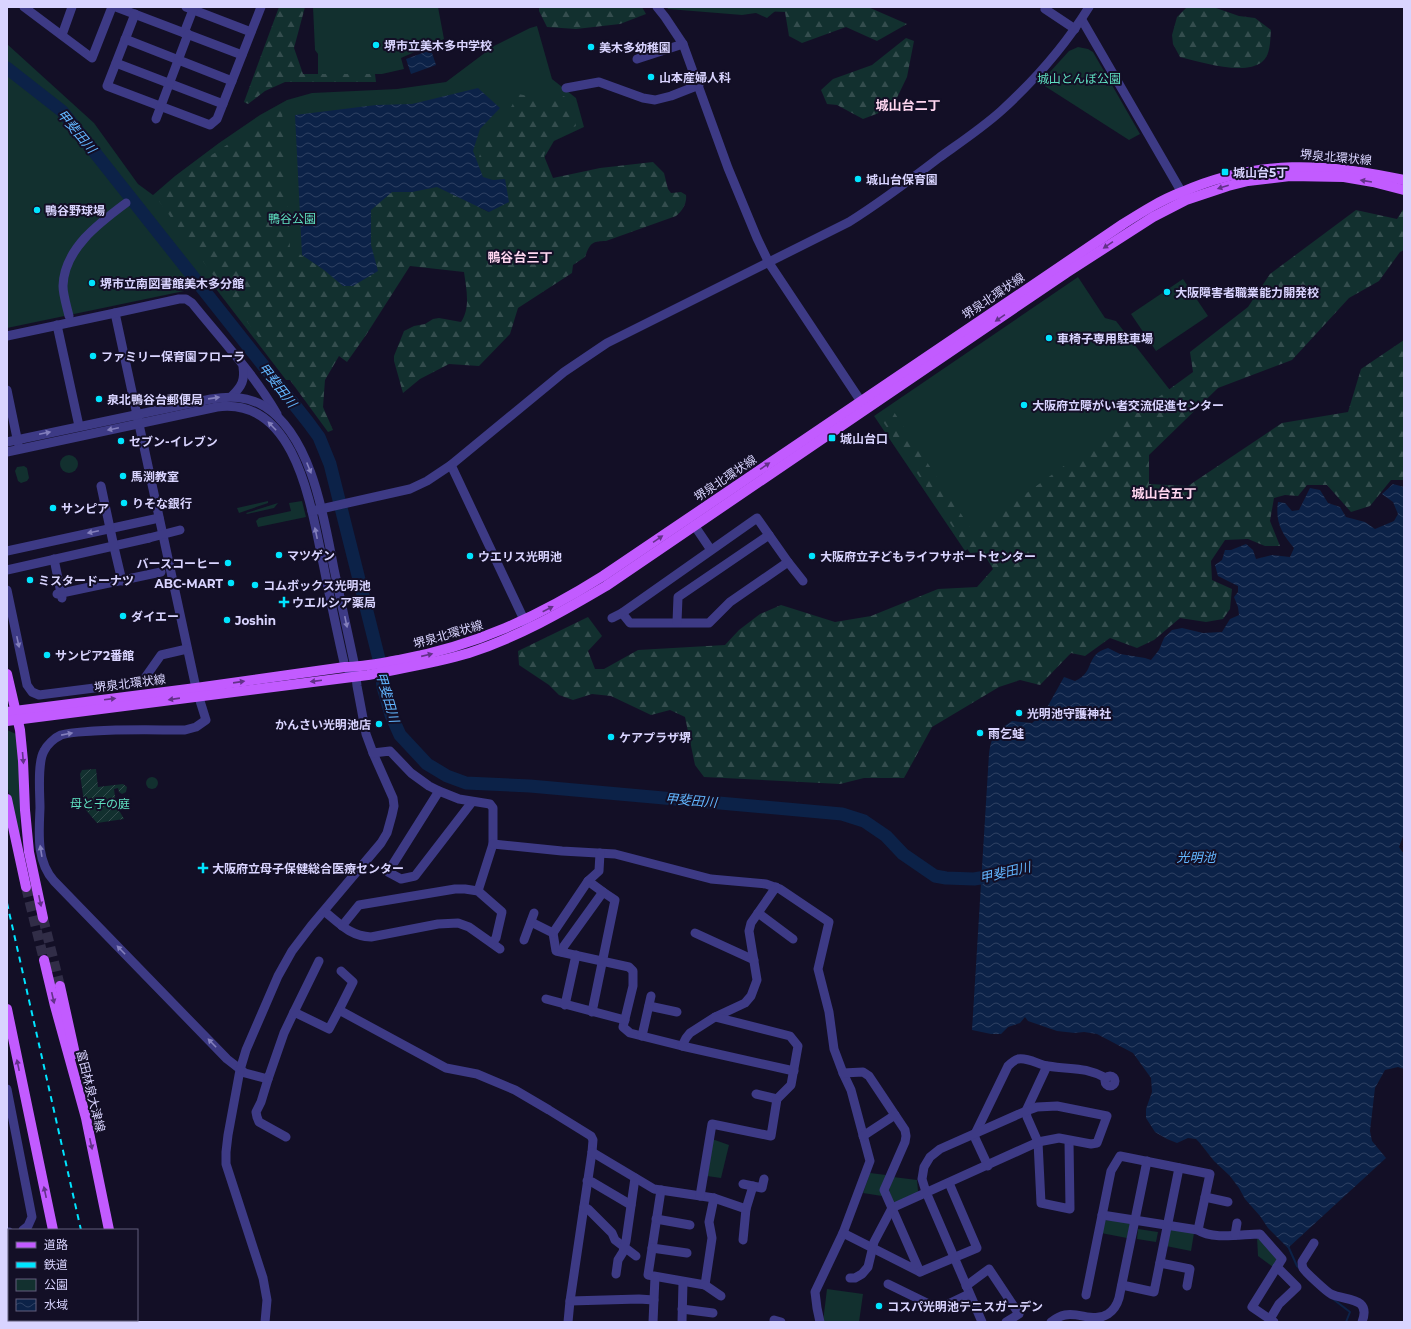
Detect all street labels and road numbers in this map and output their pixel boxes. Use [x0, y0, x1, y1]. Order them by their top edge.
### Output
street label: 堺泉北環状線 [1299, 146, 1373, 168]
street label: 堺泉北環状線 [959, 270, 1027, 322]
street label: 堺泉北環状線 [691, 452, 759, 504]
street label: 堺泉北環状線 [411, 617, 485, 651]
street label: 堺泉北環状線 [93, 671, 167, 695]
street label: 富田林泉大津線 [74, 1048, 108, 1134]

